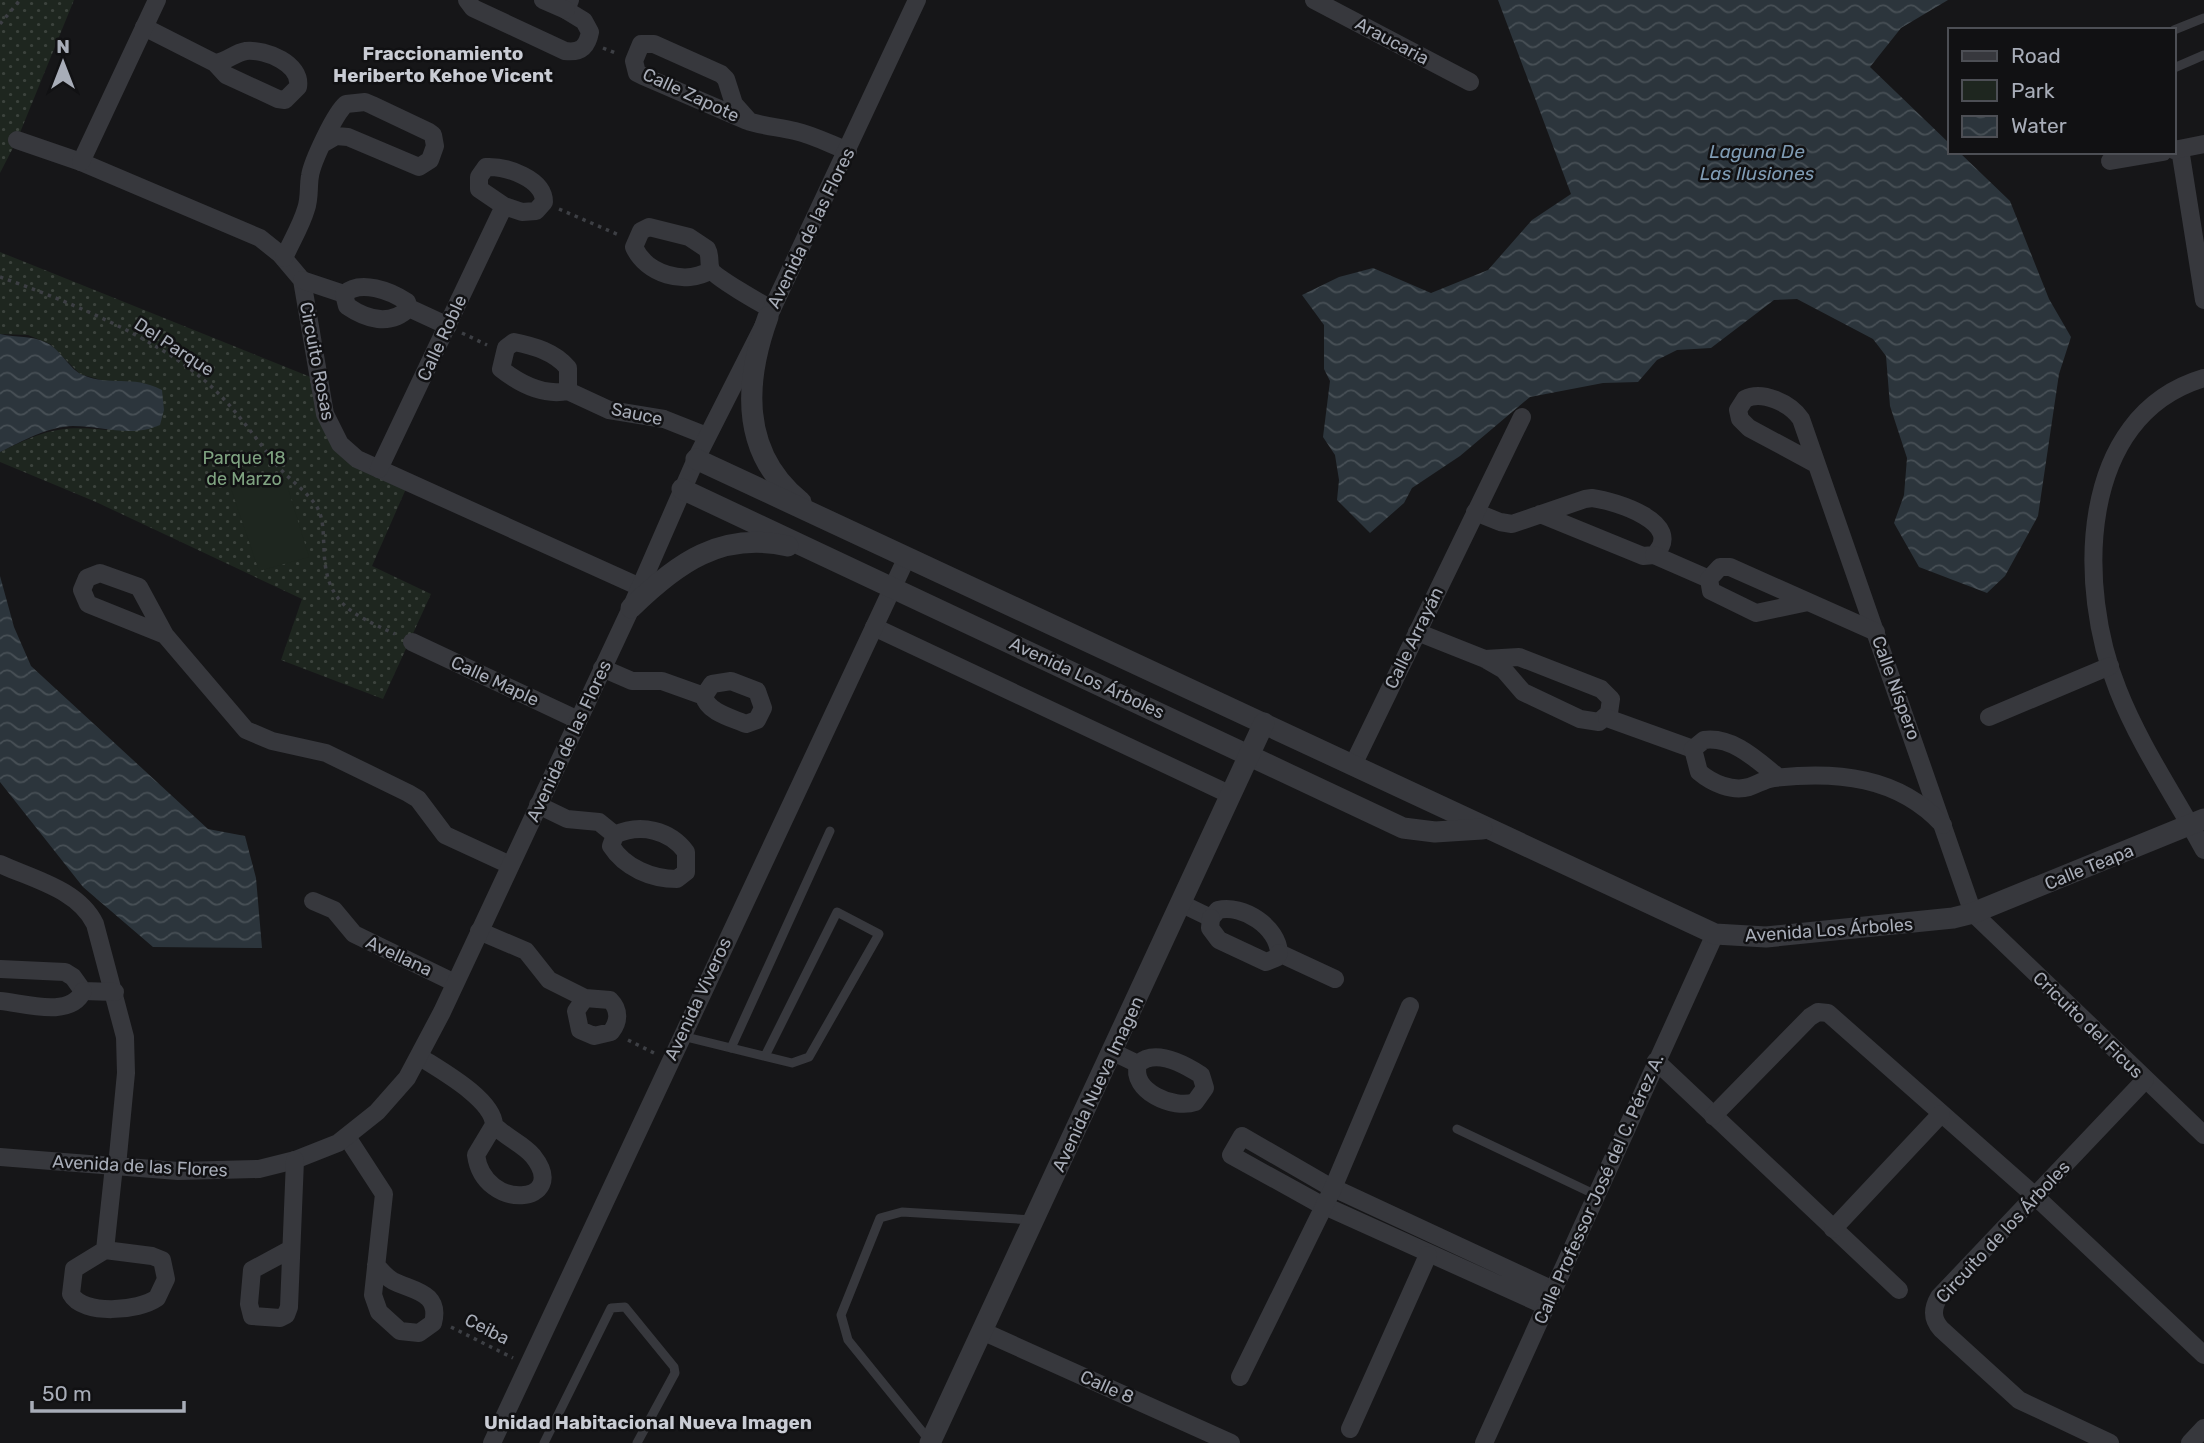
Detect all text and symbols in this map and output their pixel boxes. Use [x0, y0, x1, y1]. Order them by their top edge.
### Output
street label: Araucaria [1351, 12, 1433, 70]
north arrow [28, 28, 98, 98]
legend [1948, 28, 2176, 154]
text: N [56, 35, 70, 58]
district label: Fraccionamiento Heriberto Kehoe Vicent [333, 42, 553, 87]
text: Road [2011, 43, 2061, 68]
street label: Calle Zapote [639, 63, 743, 127]
text: Park [2011, 78, 2055, 103]
text: Water [2011, 113, 2067, 138]
water label: Laguna De Las Ilusiones [1700, 140, 1815, 185]
street label: Avenida de las Flores [763, 144, 859, 312]
street label: Calle Roble [413, 292, 471, 384]
street label: Circuito Rosas [295, 300, 339, 422]
street label: Del Parque [130, 313, 218, 381]
street label: Sauce [609, 398, 665, 430]
park label: Parque 18 de Marzo [202, 447, 286, 490]
street label: Calle Arrayán [1380, 584, 1448, 692]
street label: Avenida Los Árboles [1006, 632, 1168, 724]
street label: Calle Níspero [1867, 633, 1925, 743]
street label: Calle Maple [447, 651, 543, 711]
street label: Avenida de las Flores [522, 657, 616, 825]
street label: Calle Teapa [2041, 839, 2137, 895]
street label: Avenida Los Árboles [1744, 913, 1914, 947]
street label: Avellana [362, 931, 436, 981]
street label: Avenida Viveros [660, 934, 736, 1064]
street label: Cricuito del Ficus [2028, 967, 2148, 1083]
street label: Avenida Nueva Imagen [1048, 993, 1148, 1175]
street label: Calle Professor José del C. Pérez A. [1529, 1050, 1669, 1328]
street label: Avenida de las Flores [52, 1150, 228, 1182]
street label: Circuito de los Árboles [1931, 1156, 2075, 1308]
street label: Ceiba [461, 1309, 513, 1349]
street label: Calle 8 [1077, 1365, 1137, 1409]
scale bar [32, 1370, 184, 1414]
text: 50 m [42, 1381, 92, 1406]
district label: Unidad Habitacional Nueva Imagen [484, 1411, 812, 1434]

